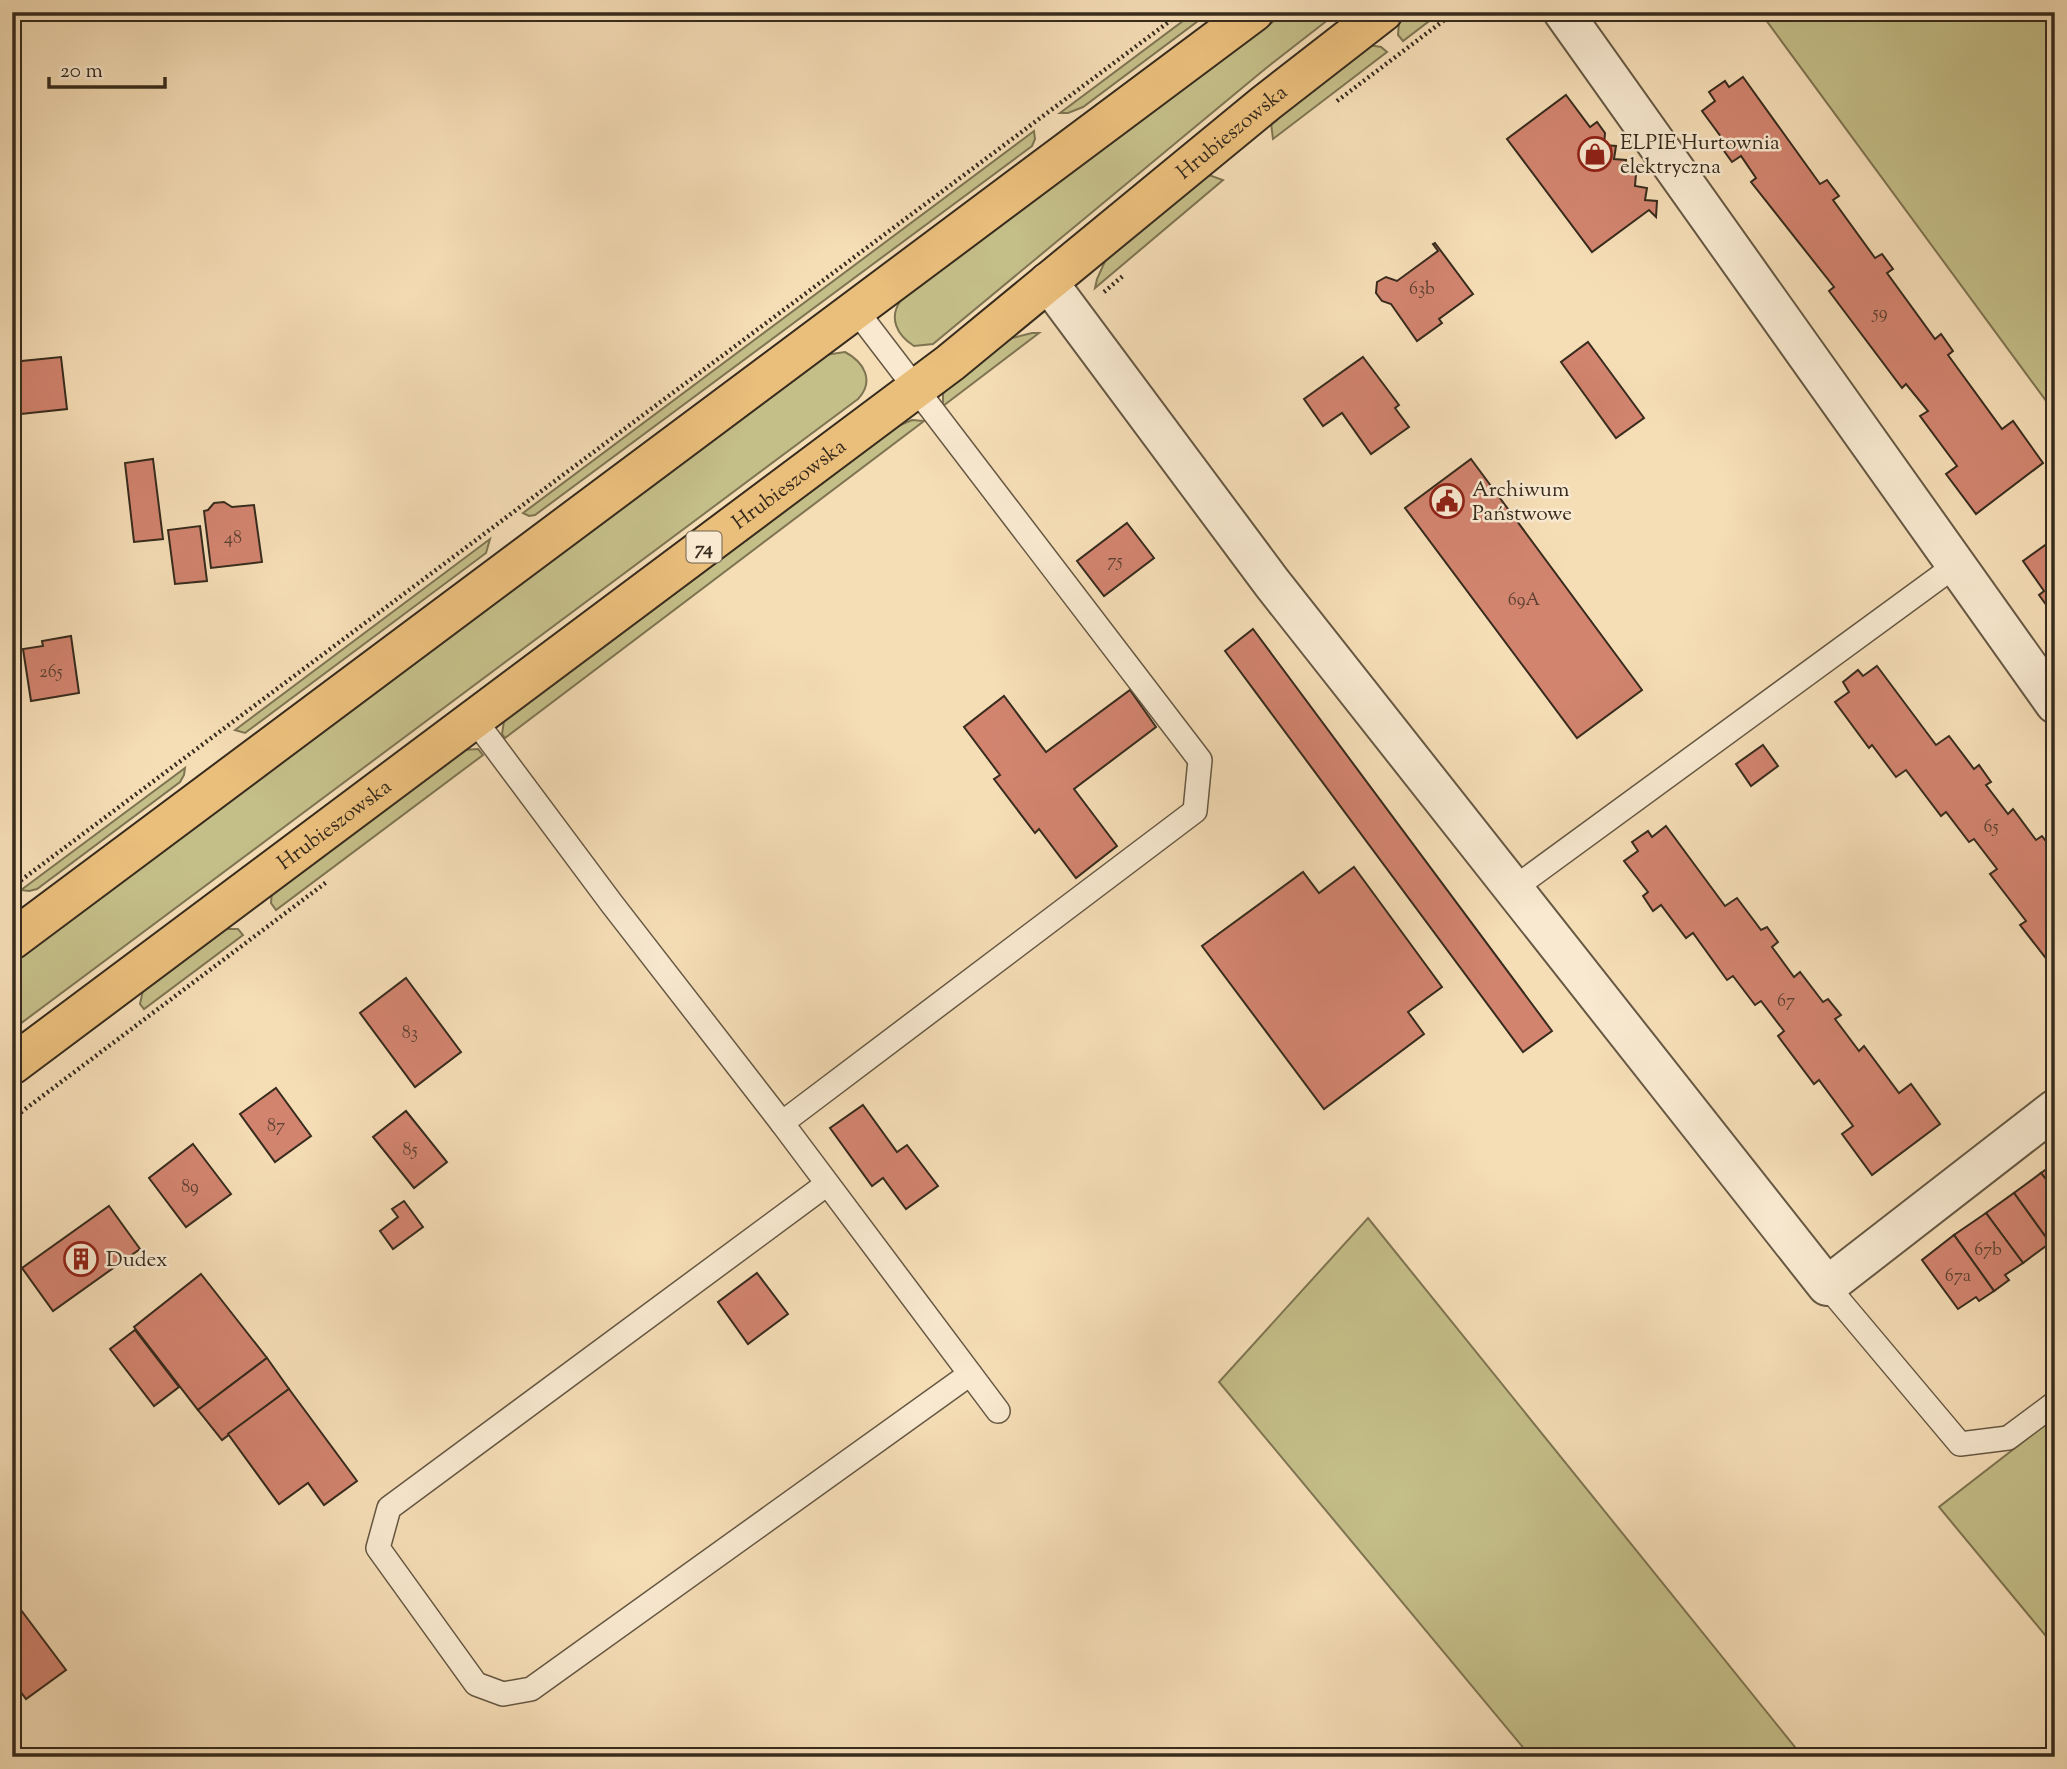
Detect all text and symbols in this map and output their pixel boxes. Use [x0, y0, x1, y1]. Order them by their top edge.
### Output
scale bar [49, 46, 164, 90]
text: 20 m [60, 57, 103, 87]
street label: Hrubieszowska [1171, 78, 1295, 188]
place label: ELPIE Hurtownia elektryczna [1620, 129, 1780, 183]
shop icon: ELPIE Hurtownia elektryczna [1576, 135, 1614, 173]
house number: 63b [1409, 277, 1435, 303]
house number: 59 [1872, 301, 1888, 327]
street label: Hrubieszowska [726, 433, 853, 538]
place label: Archiwum Państwowe [1472, 476, 1572, 530]
public building icon: Archiwum Państwowe [1428, 482, 1466, 520]
house number: 48 [224, 526, 242, 552]
road number: 74 [686, 532, 722, 562]
house number: 75 [1107, 549, 1123, 575]
house number: 69A [1508, 588, 1541, 614]
house number: 265 [39, 660, 63, 686]
street label: Hrubieszowska [272, 773, 399, 878]
house number: 65 [1983, 815, 1999, 841]
house number: 67 [1777, 989, 1795, 1015]
house number: 83 [402, 1021, 418, 1047]
house number: 87 [267, 1114, 285, 1140]
house number: 85 [402, 1138, 418, 1164]
house number: 89 [181, 1175, 199, 1201]
house number: 67b [1974, 1238, 2002, 1264]
building icon: Dudex [62, 1240, 100, 1278]
place label: Dudex [106, 1246, 167, 1276]
house number: 67a [1945, 1264, 1971, 1290]

